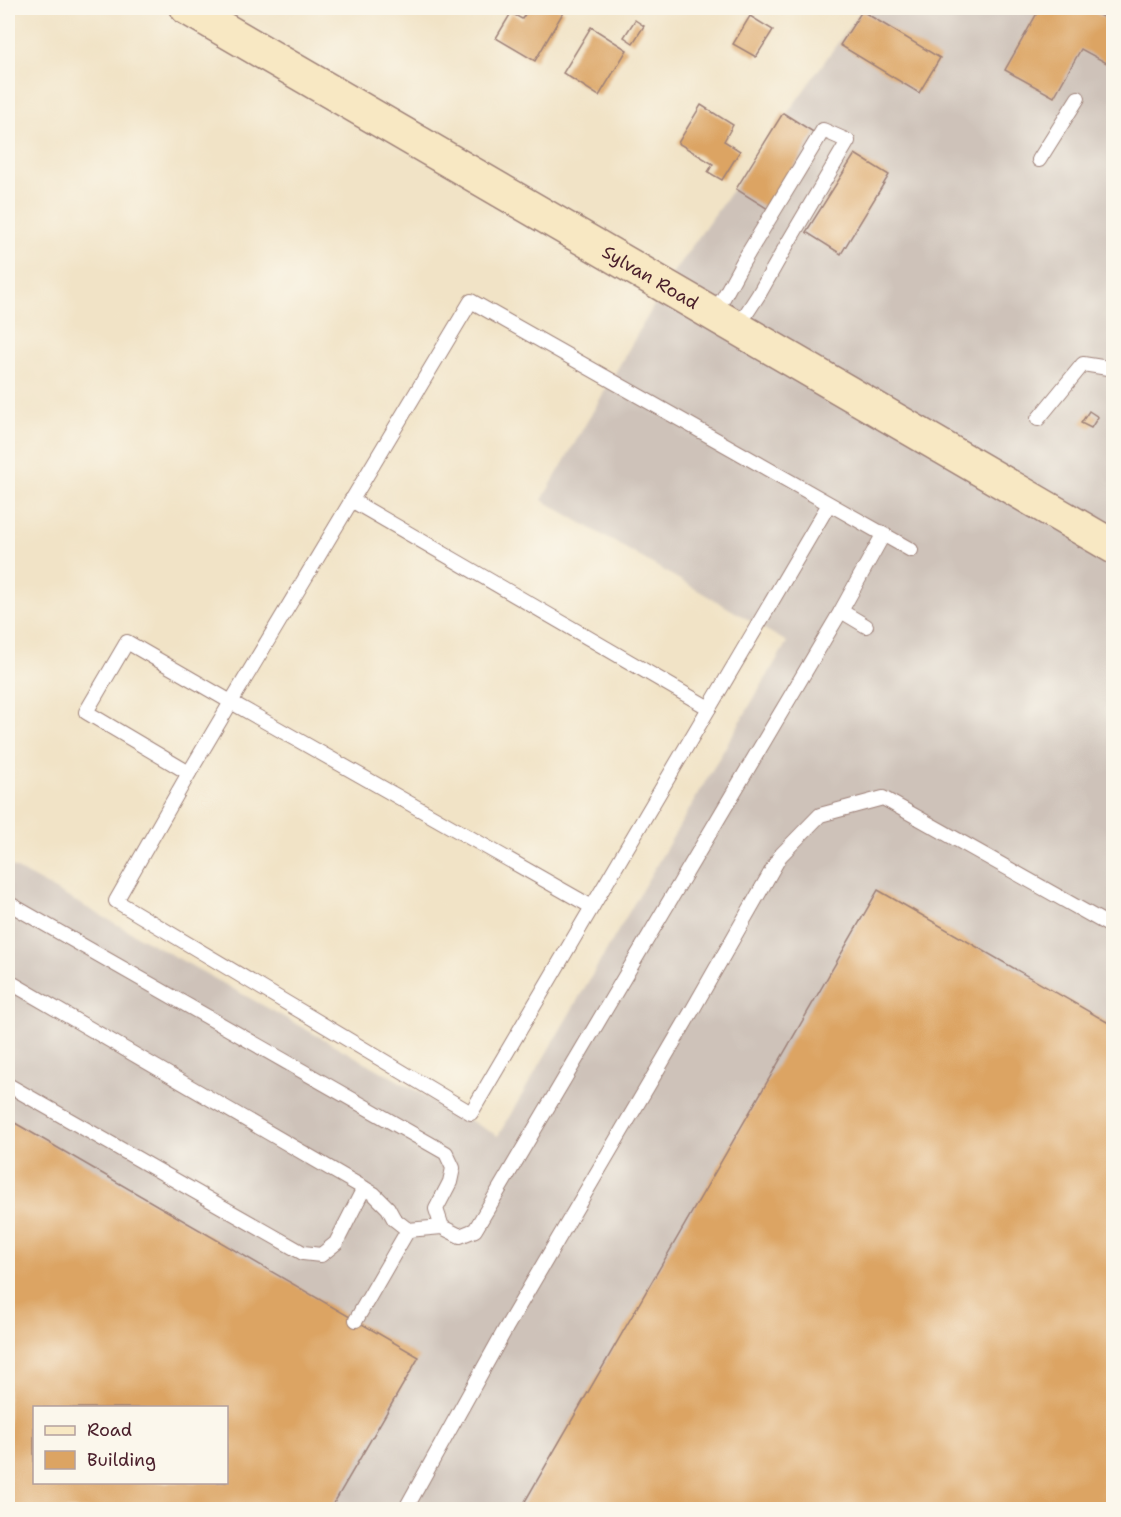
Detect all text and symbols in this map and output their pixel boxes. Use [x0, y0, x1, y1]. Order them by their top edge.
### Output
street label: Sylvan Road [598, 240, 703, 315]
legend [33, 1406, 228, 1484]
text: Road [87, 1418, 132, 1442]
text: Building [87, 1448, 156, 1472]

